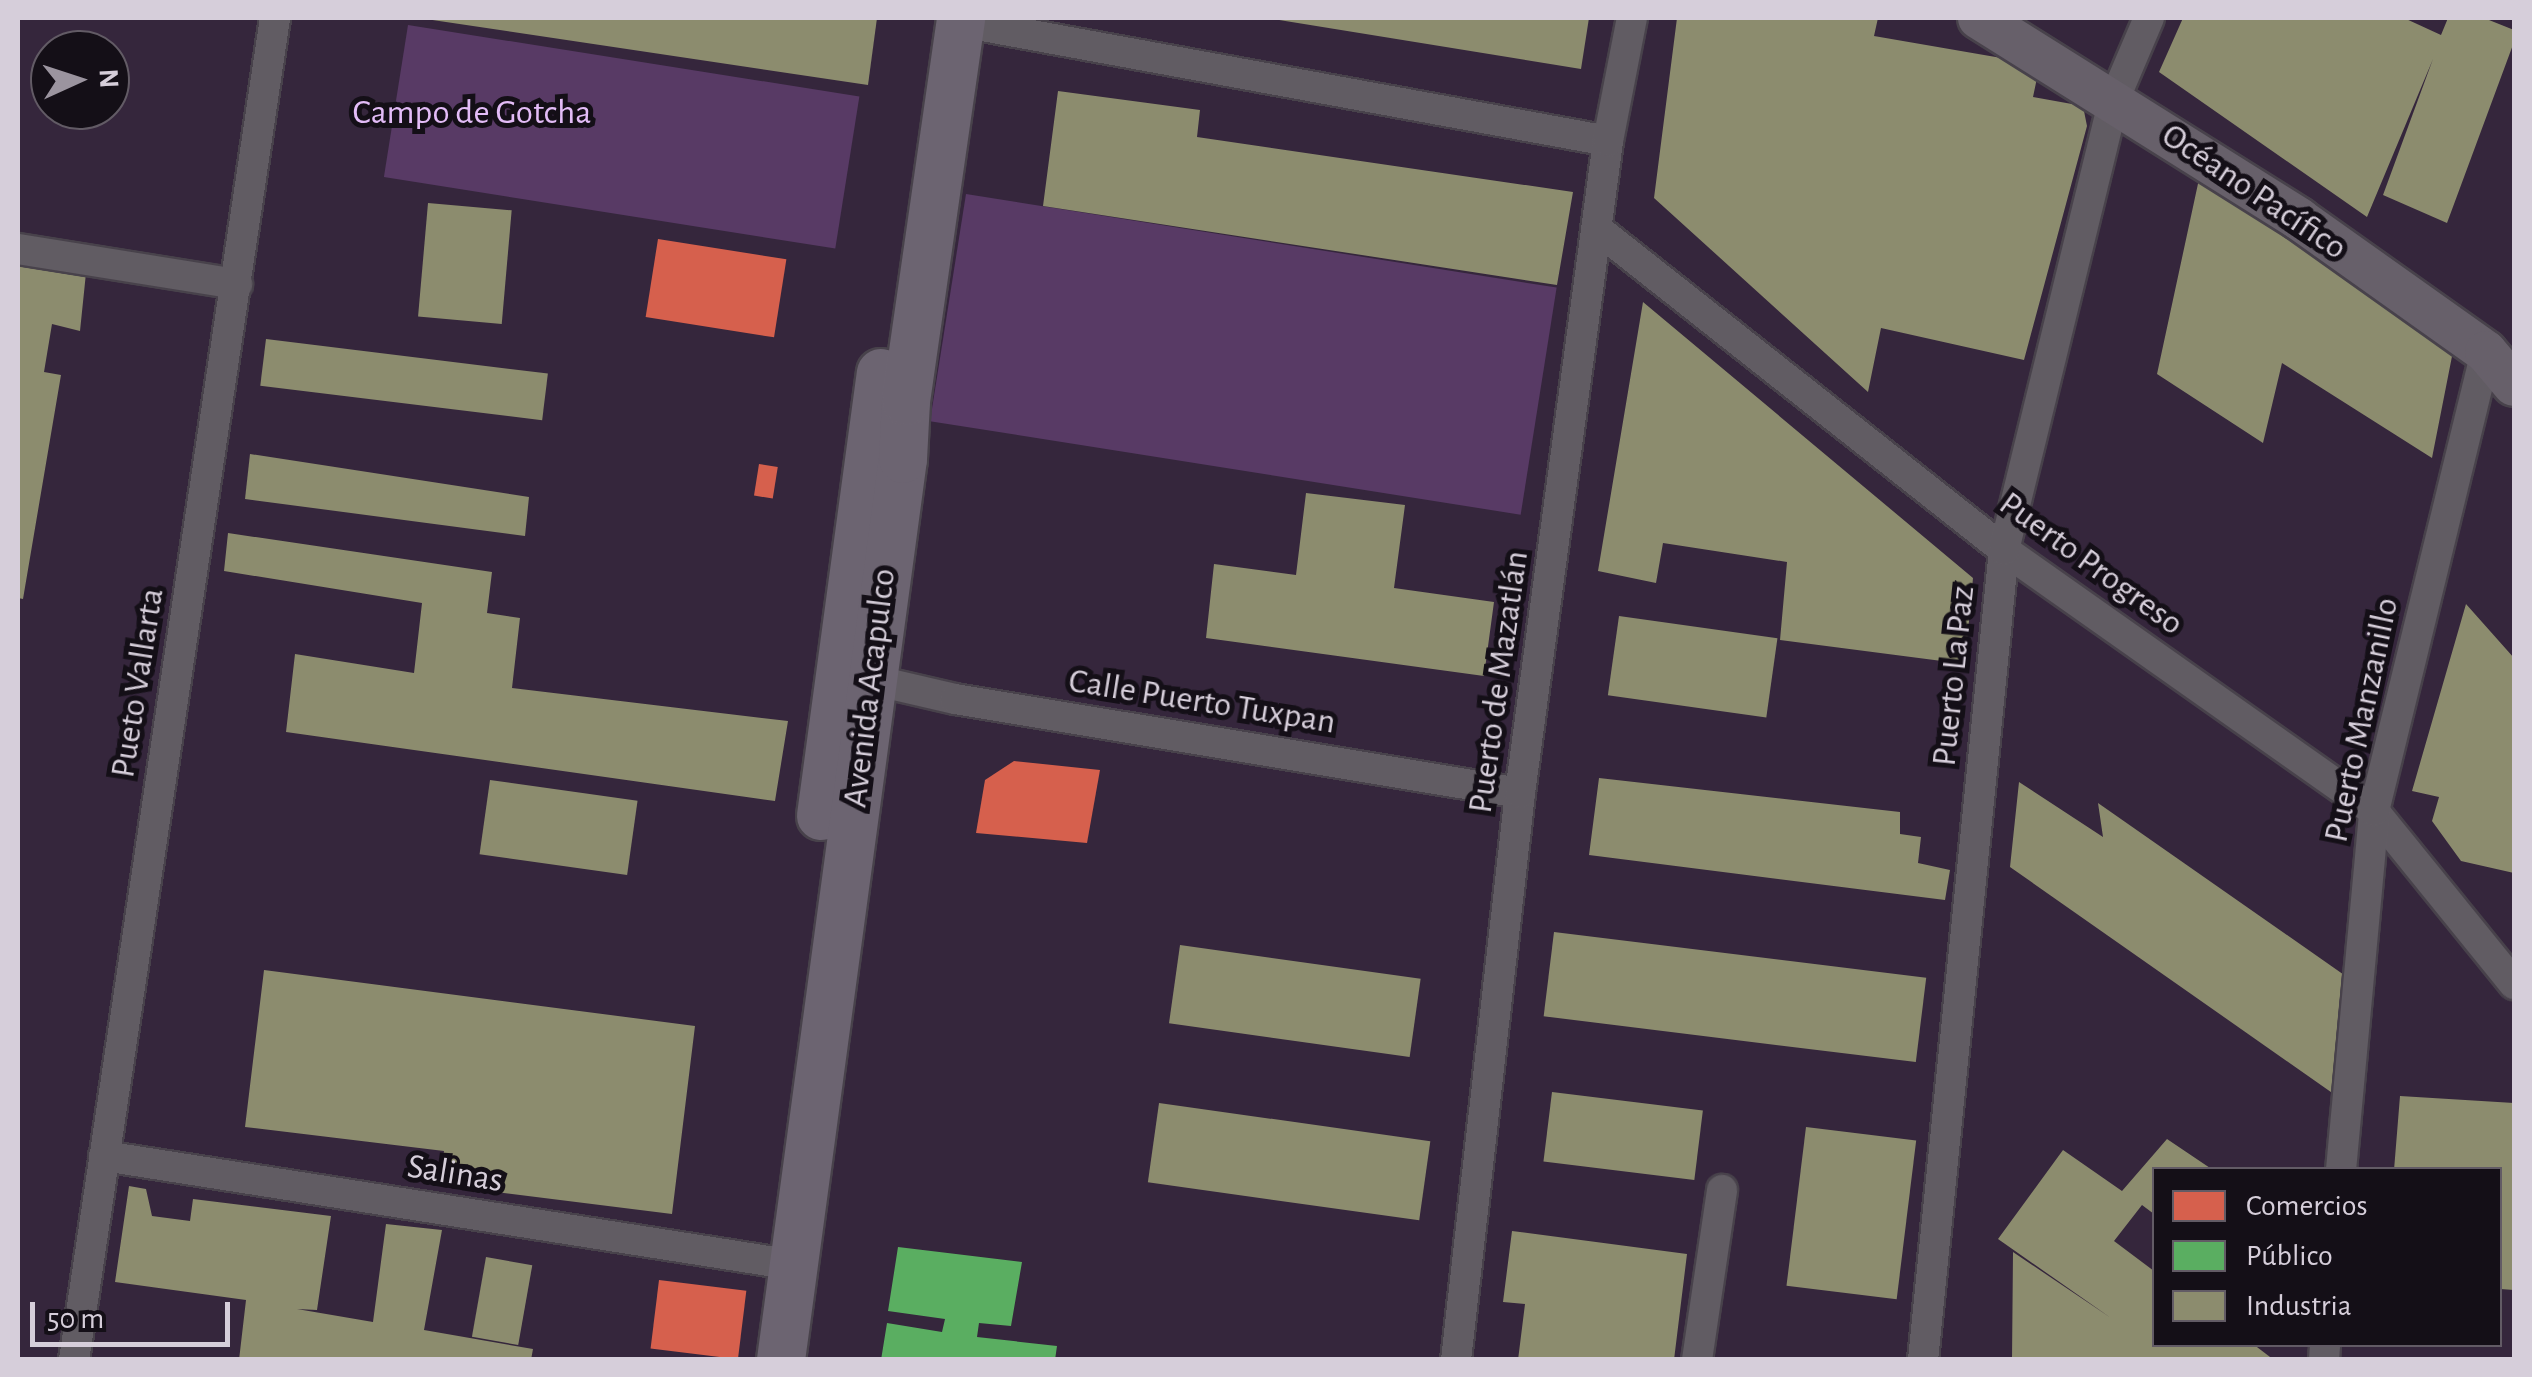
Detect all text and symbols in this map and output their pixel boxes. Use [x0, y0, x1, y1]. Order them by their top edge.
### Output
north arrow [30, 30, 130, 130]
text: N [93, 68, 122, 89]
park label: Campo de Gotcha [353, 92, 591, 134]
street label: Océano Pacífico [2153, 115, 2355, 269]
street label: Puerto Progreso [1991, 483, 2191, 645]
street label: Puerto de Mazatlán [1460, 548, 1538, 816]
street label: Avenida Acapulco [835, 566, 905, 810]
street label: Puerto La Paz [1924, 584, 1984, 768]
street label: Pueto Vallarta [102, 585, 174, 781]
street label: Puerto Manzanillo [2316, 594, 2408, 846]
street label: Calle Puerto Tuxpan [1066, 660, 1338, 744]
street label: Salinas [404, 1146, 506, 1202]
legend [2152, 1167, 2502, 1347]
text: Comercios [2246, 1191, 2368, 1221]
text: Público [2246, 1241, 2333, 1271]
scale bar [35, 1282, 235, 1344]
text: Industria [2246, 1291, 2352, 1321]
text: 50 m [47, 1304, 104, 1334]

